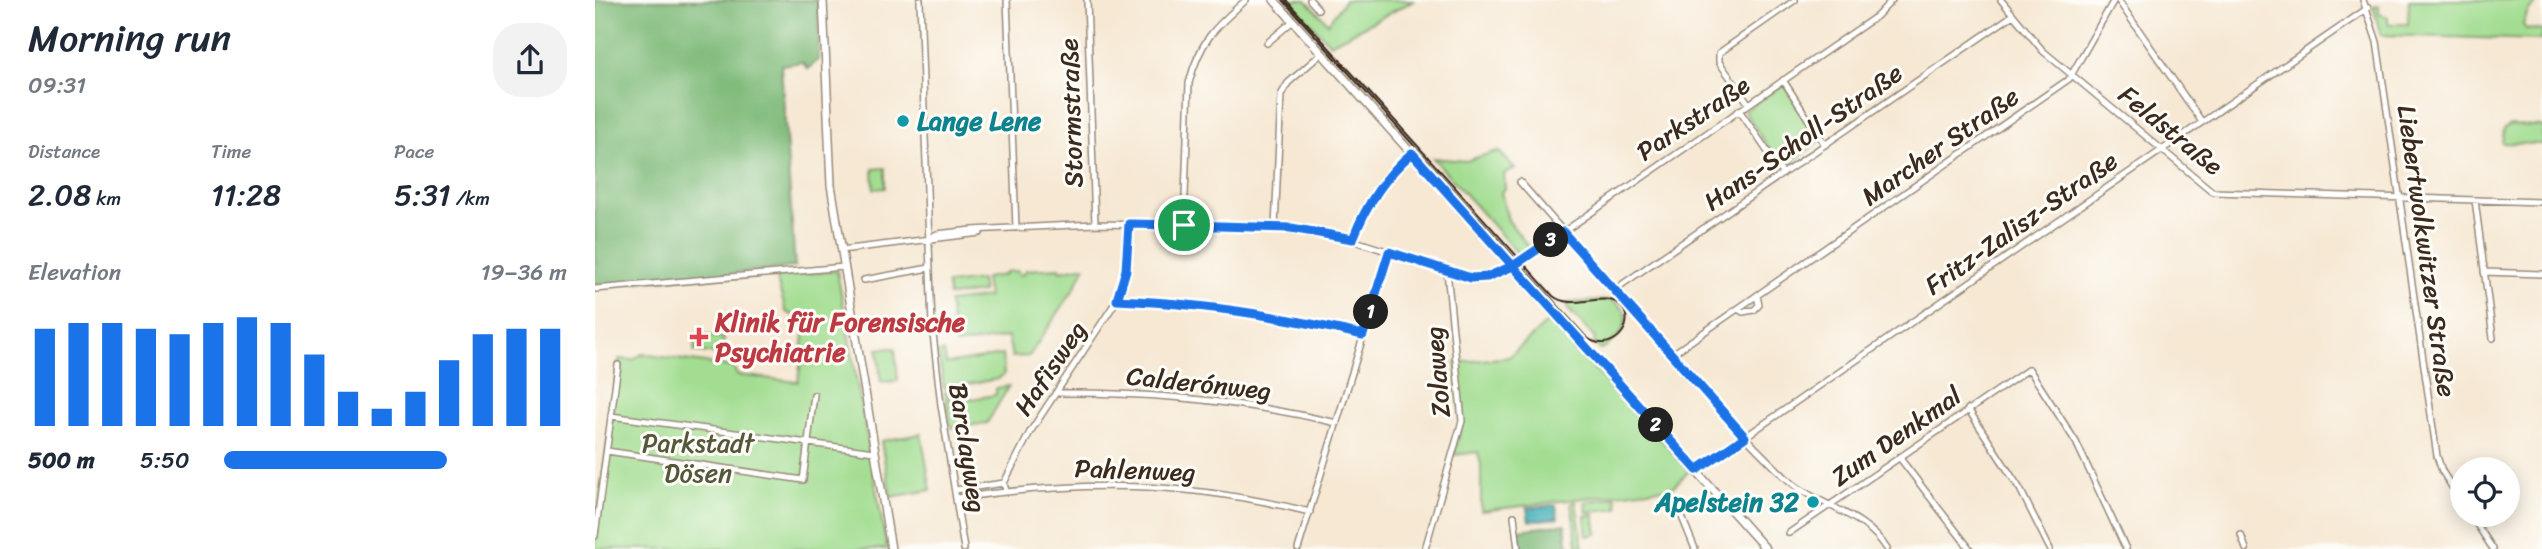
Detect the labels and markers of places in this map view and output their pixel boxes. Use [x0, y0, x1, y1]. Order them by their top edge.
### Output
place label: Lange Lene [917, 98, 1042, 144]
marker: Lange Lene [895, 113, 911, 129]
pin [1154, 195, 1214, 255]
pin: 3 [1534, 222, 1569, 258]
pin: 1 [1353, 294, 1389, 330]
place label: Klinik für Forensische Psychiatrie [714, 299, 966, 375]
marker: Klinik für Forensische Psychiatrie [689, 327, 709, 347]
pin: 2 [1639, 408, 1673, 442]
place label: Apelstein 32 [1654, 479, 1799, 525]
marker: Apelstein 32 [1805, 494, 1821, 510]

